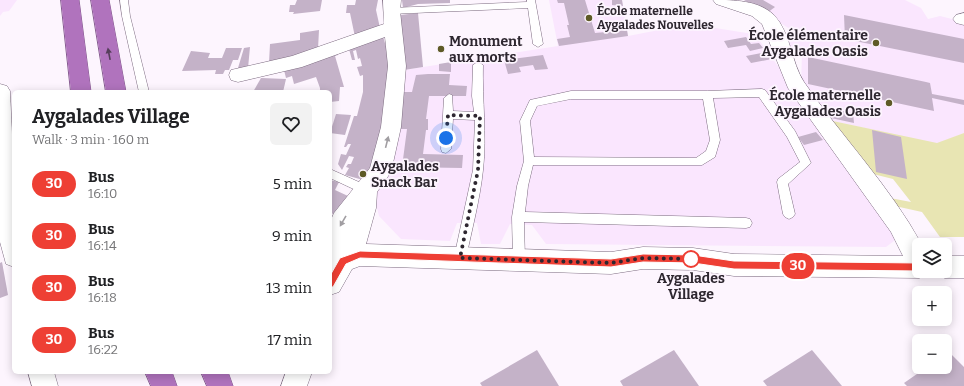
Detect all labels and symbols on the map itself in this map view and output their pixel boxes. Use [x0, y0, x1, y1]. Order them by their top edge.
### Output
place label: École maternelle Aygalades Nouvelles [597, 2, 714, 32]
marker: École maternelle Aygalades Nouvelles [584, 13, 594, 23]
place label: École élémentaire Aygalades Oasis [749, 26, 868, 60]
place label: Monument aux morts [449, 33, 523, 66]
marker: École élémentaire Aygalades Oasis [871, 38, 881, 48]
marker: Monument aux morts [436, 44, 446, 54]
one-way arrow [105, 48, 111, 60]
place label: École maternelle Aygalades Oasis [769, 86, 881, 120]
marker: École maternelle Aygalades Oasis [884, 98, 894, 108]
your location [436, 128, 456, 148]
one-way arrow [385, 136, 391, 148]
place label: Aygalades Snack Bar [371, 158, 439, 191]
marker: Aygalades Snack Bar [358, 169, 368, 179]
one-way arrow [340, 215, 347, 227]
marker: Aygalades Village [682, 250, 700, 268]
line badge: 30 [780, 253, 816, 279]
place label: Aygalades Village [657, 270, 725, 303]

